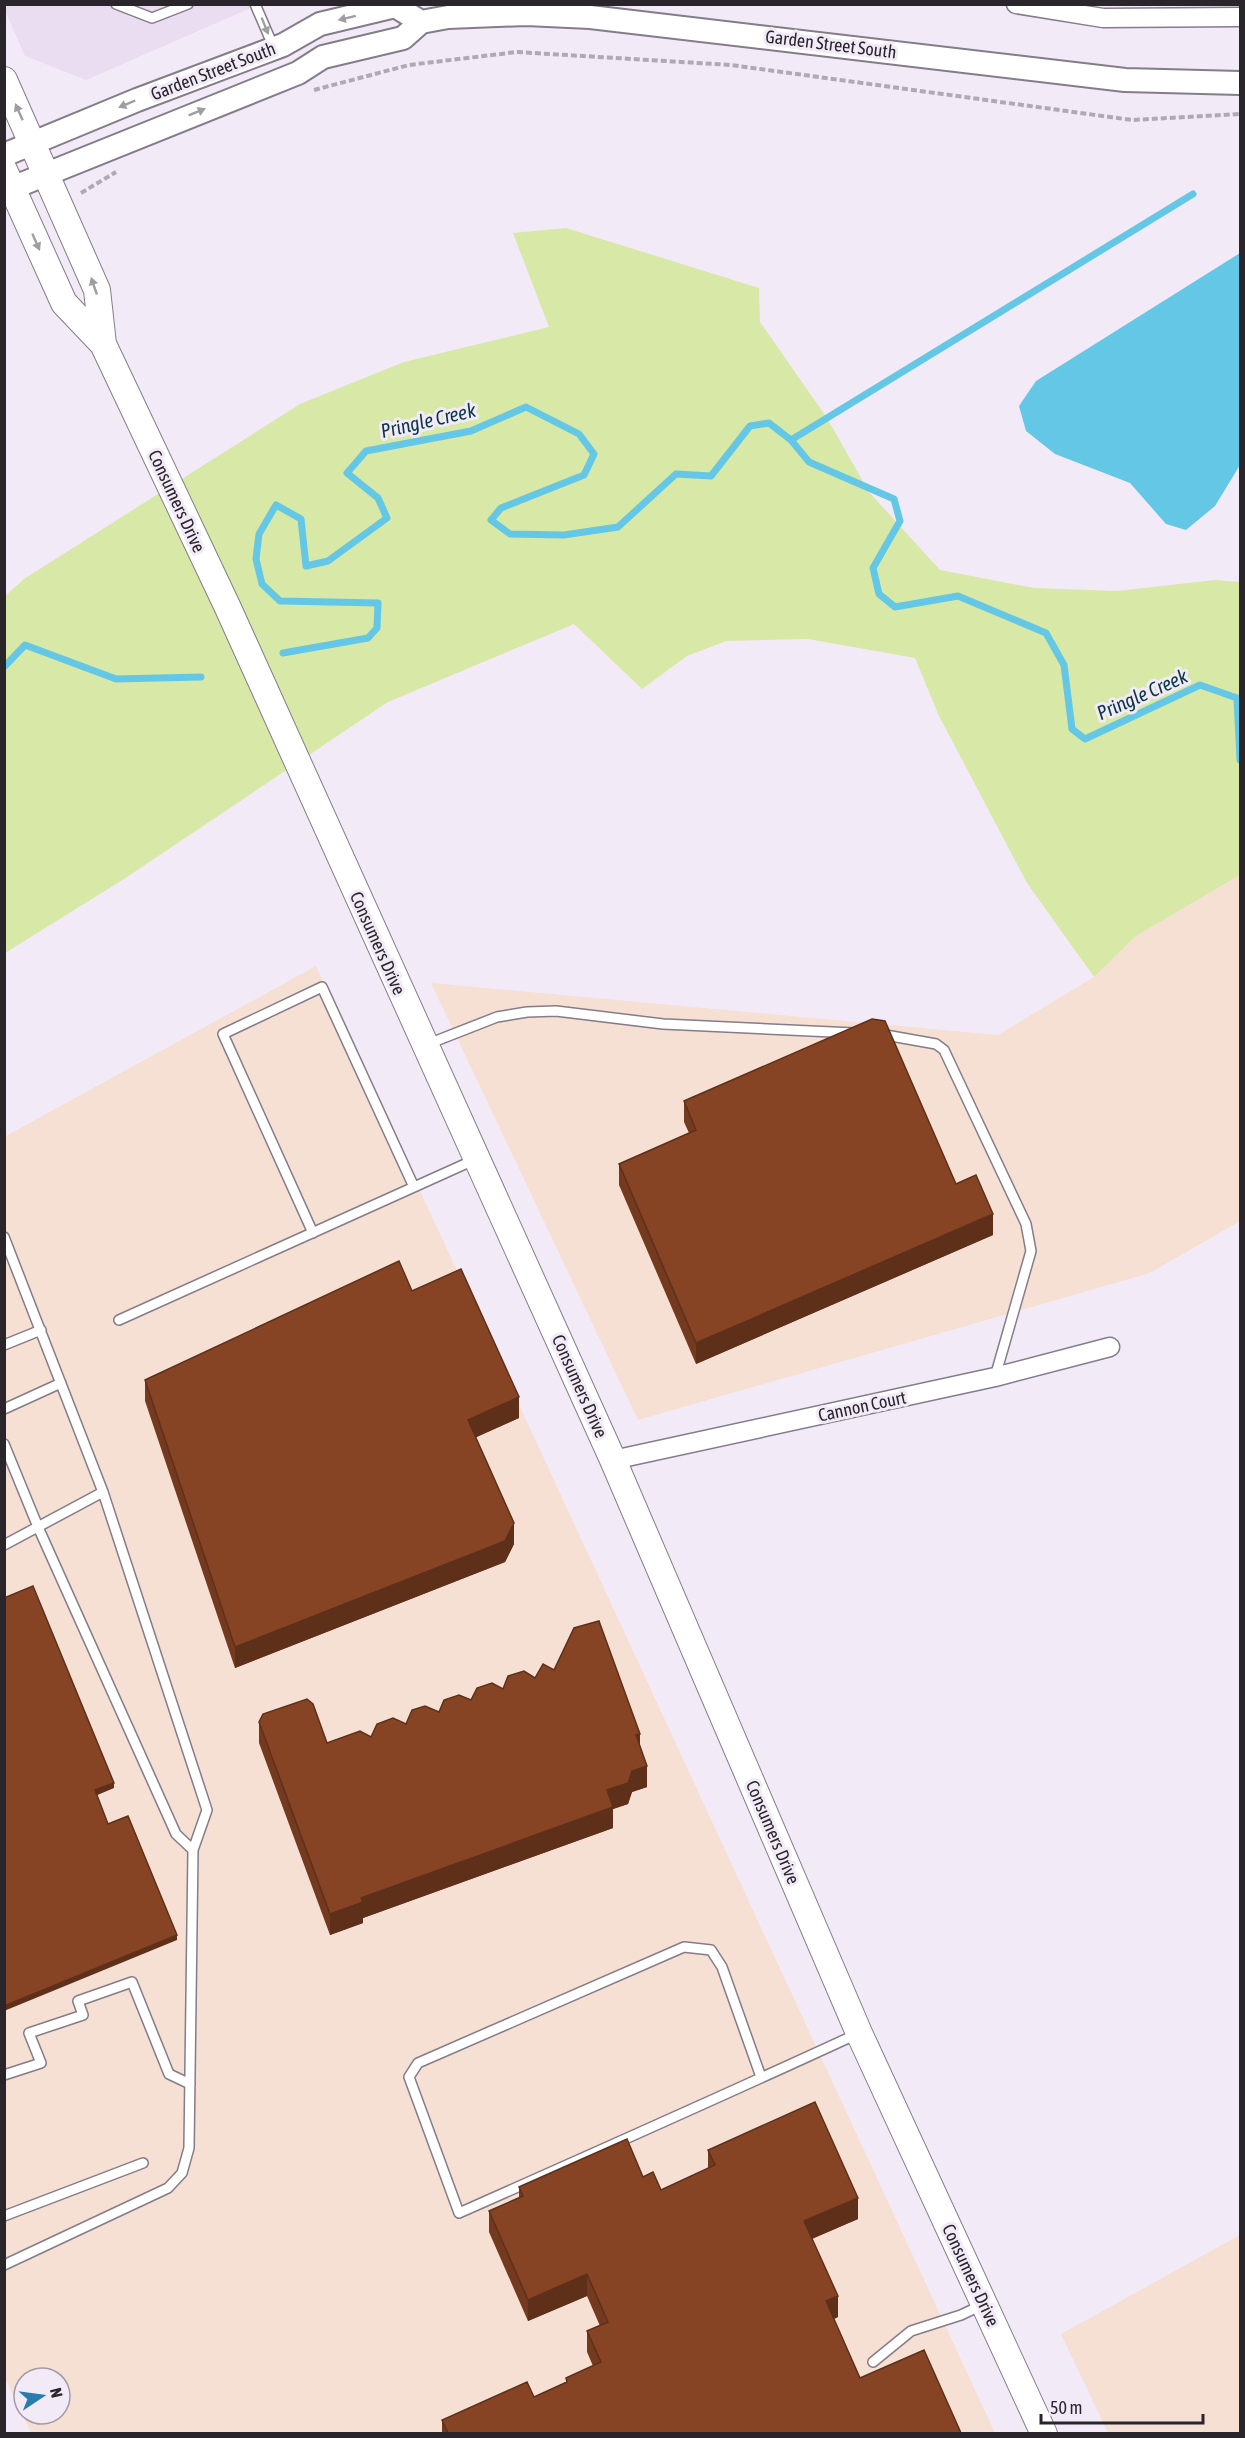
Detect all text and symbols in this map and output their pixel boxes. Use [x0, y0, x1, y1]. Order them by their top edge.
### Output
one-way arrow [338, 13, 357, 23]
one-way arrow [261, 17, 270, 35]
street label: Garden Street South [764, 26, 898, 62]
street label: Garden Street South [148, 38, 278, 104]
one-way arrow [118, 99, 136, 109]
one-way arrow [14, 103, 23, 121]
one-way arrow [188, 107, 206, 116]
one-way arrow [31, 233, 41, 251]
one-way arrow [89, 277, 99, 295]
water label: Pringle Creek [378, 398, 478, 442]
street label: Consumers Drive [144, 446, 210, 556]
water label: Pringle Creek [1093, 664, 1191, 724]
street label: Consumers Drive [346, 888, 410, 998]
street label: Consumers Drive [548, 1331, 612, 1441]
street label: Cannon Court [816, 1386, 908, 1426]
street label: Consumers Drive [742, 1777, 804, 1887]
street label: Consumers Drive [938, 2220, 1004, 2330]
north arrow [12, 2366, 72, 2426]
text: N [47, 2386, 66, 2399]
scale bar [1041, 2387, 1203, 2425]
text: 50 m [1050, 2397, 1082, 2418]

